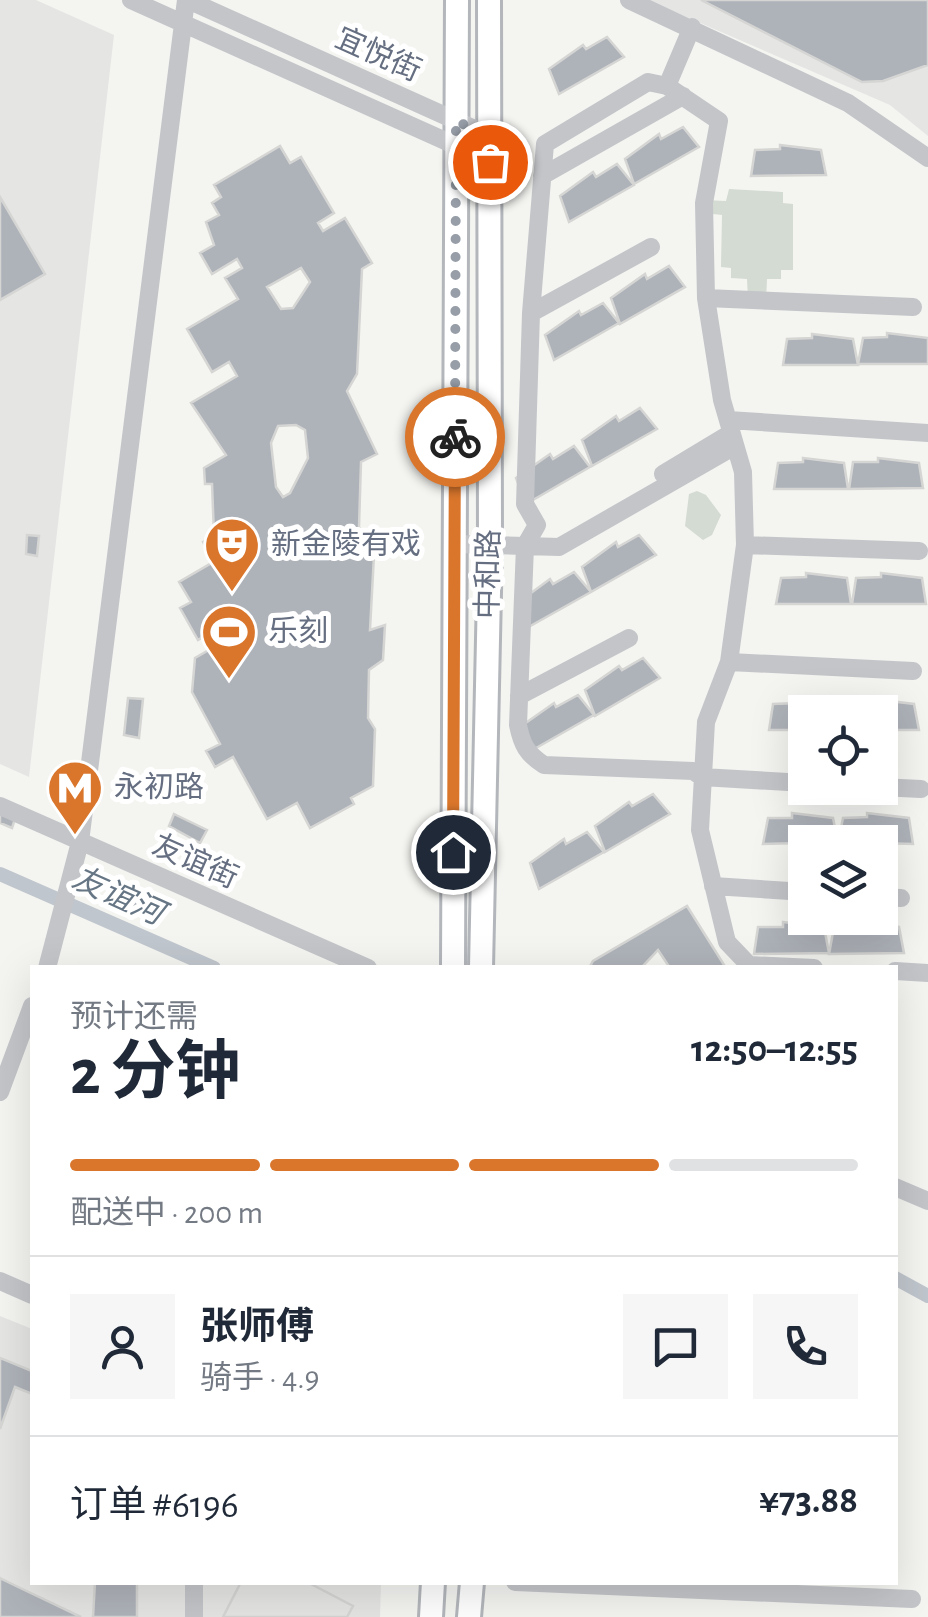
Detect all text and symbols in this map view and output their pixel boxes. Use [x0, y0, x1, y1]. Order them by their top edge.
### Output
street label: 宜悦街 [331, 21, 426, 87]
pin [448, 120, 533, 205]
icon: bag [463, 135, 518, 190]
courier [405, 387, 505, 487]
icon: bike [428, 410, 483, 465]
theatre icon: 新金陵有戏 [202, 515, 262, 594]
place label: 新金陵有戏 [271, 528, 421, 560]
street label: 中和路 [471, 529, 505, 619]
sports icon: 乐刻 [199, 602, 259, 681]
place label: 乐刻 [268, 615, 328, 647]
map controls [788, 695, 898, 935]
button: locate [788, 695, 898, 805]
metro station icon: 永初路 [45, 758, 105, 837]
place label: 永初路 [114, 771, 204, 803]
pin [411, 810, 496, 895]
icon: home [426, 825, 481, 880]
button: layers [788, 825, 898, 935]
street label: 友谊街 [148, 828, 243, 894]
water label: 友谊河 [68, 860, 175, 933]
text: 预计还需 [70, 1001, 198, 1033]
text: 12:50–12:55 [691, 1031, 858, 1069]
text: 2 分钟 [70, 1041, 240, 1106]
text: 配送中 · 200 m [70, 1197, 263, 1229]
button: person [70, 1294, 175, 1399]
button: chat [623, 1294, 728, 1399]
button: phone [753, 1294, 858, 1399]
text: 张师傅 [200, 1309, 314, 1347]
text: 骑手 · 4.9 [200, 1362, 320, 1394]
text: ¥73.88 [759, 1482, 858, 1520]
text: 订单 #6196 [70, 1487, 239, 1525]

